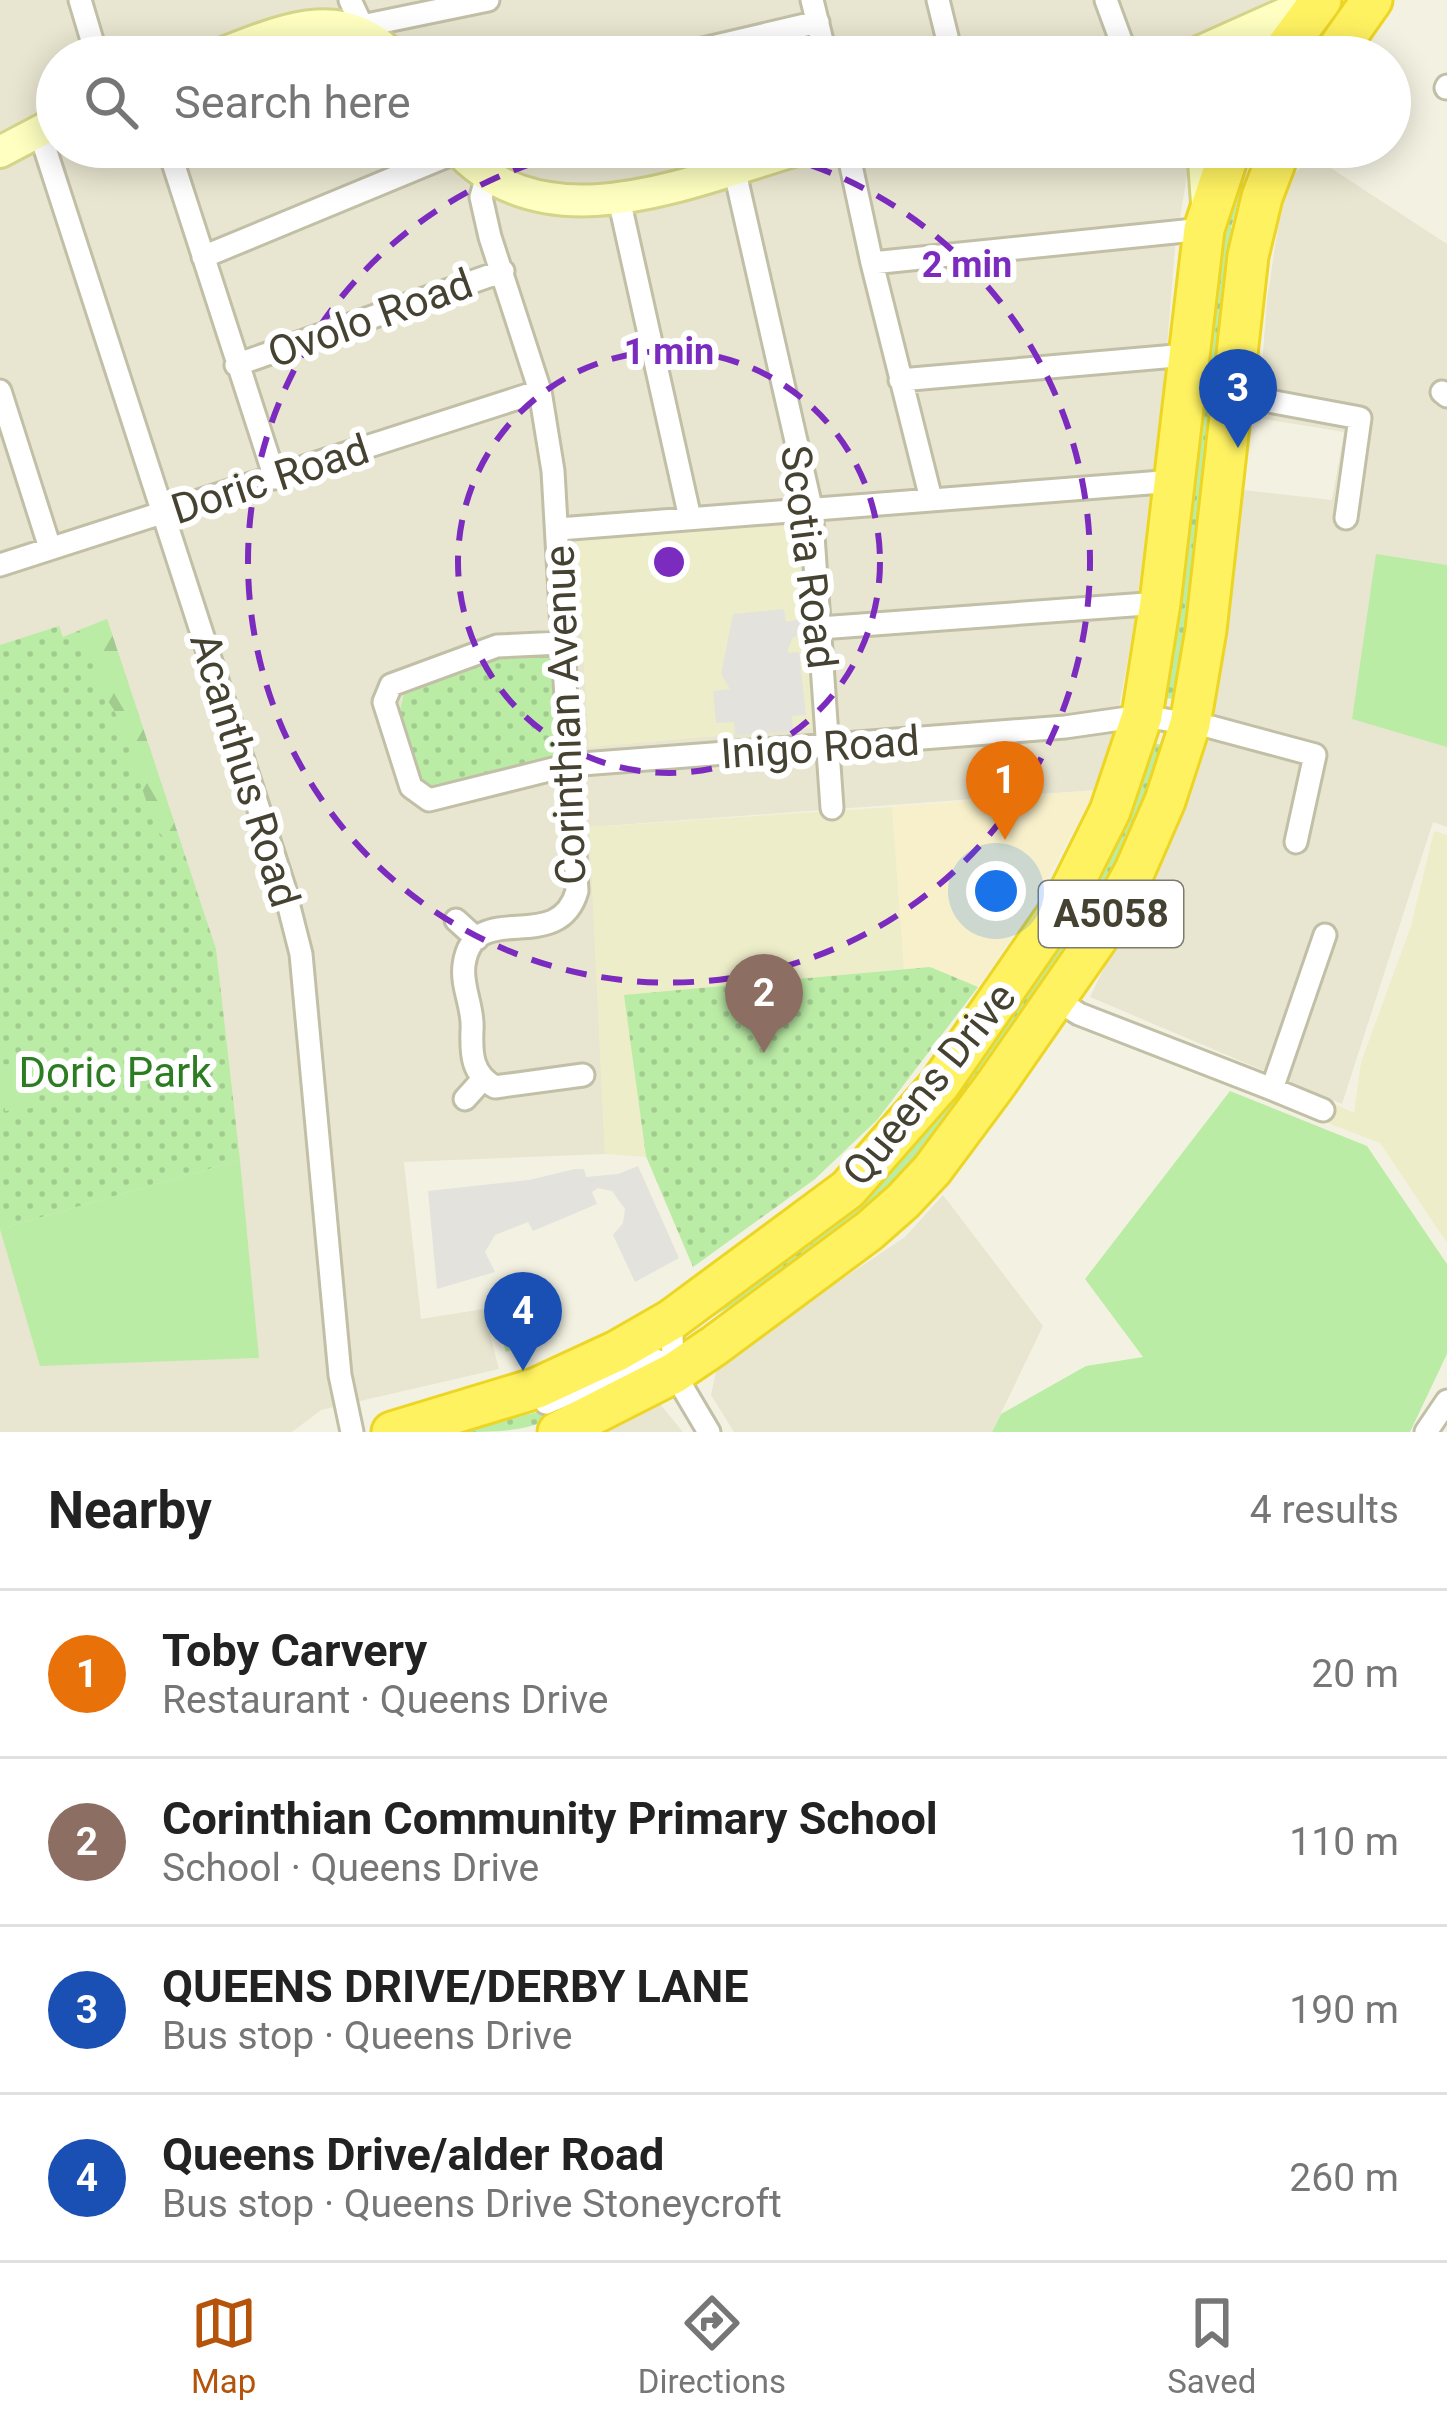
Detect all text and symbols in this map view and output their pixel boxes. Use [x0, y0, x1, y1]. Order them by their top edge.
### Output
search box [36, 36, 1411, 168]
icon: search [78, 69, 144, 135]
text: Search here [174, 76, 411, 129]
text: 2 min [922, 244, 1012, 286]
street label: Ovolo Road [261, 258, 479, 378]
text: 1 min [624, 331, 714, 373]
pin: 3 [1199, 349, 1277, 448]
street label: Doric Road [165, 424, 375, 534]
street label: Scotia Road [771, 443, 847, 671]
centre of rings [648, 541, 690, 583]
street label: Corinthian Avenue [535, 544, 595, 886]
street label: Acanthus Road [180, 627, 310, 913]
street label: Inigo Road [719, 716, 921, 778]
pin: 1 [966, 741, 1044, 840]
your location [966, 861, 1026, 921]
road number: A5058 [1039, 881, 1183, 947]
pin: 2 [725, 954, 803, 1053]
street label: Queens Drive [832, 973, 1026, 1195]
park label: Doric Park [19, 1048, 212, 1097]
pin: 4 [484, 1272, 562, 1371]
text: Nearby [48, 1481, 212, 1540]
text: 4 results [1250, 1487, 1399, 1533]
text: Toby Carvery [162, 1624, 427, 1677]
text: 1 [76, 1651, 98, 1697]
text: 20 m [1311, 1651, 1399, 1697]
text: Restaurant · Queens Drive [162, 1677, 608, 1723]
text: Corinthian Community Primary School [162, 1792, 938, 1845]
text: 2 [76, 1819, 98, 1865]
text: 110 m [1289, 1819, 1399, 1865]
text: School · Queens Drive [162, 1845, 539, 1891]
text: QUEENS DRIVE/DERBY LANE [162, 1960, 749, 2013]
text: 3 [76, 1987, 98, 2033]
text: 190 m [1289, 1987, 1399, 2033]
text: Bus stop · Queens Drive [162, 2013, 572, 2059]
text: Queens Drive/alder Road [162, 2128, 664, 2181]
text: 4 [76, 2155, 98, 2201]
text: 260 m [1289, 2155, 1399, 2201]
text: Bus stop · Queens Drive Stoneycroft [162, 2181, 782, 2227]
tab: Map [191, 2290, 257, 2401]
tab: Directions [638, 2290, 786, 2401]
tab: Saved [1167, 2290, 1256, 2401]

